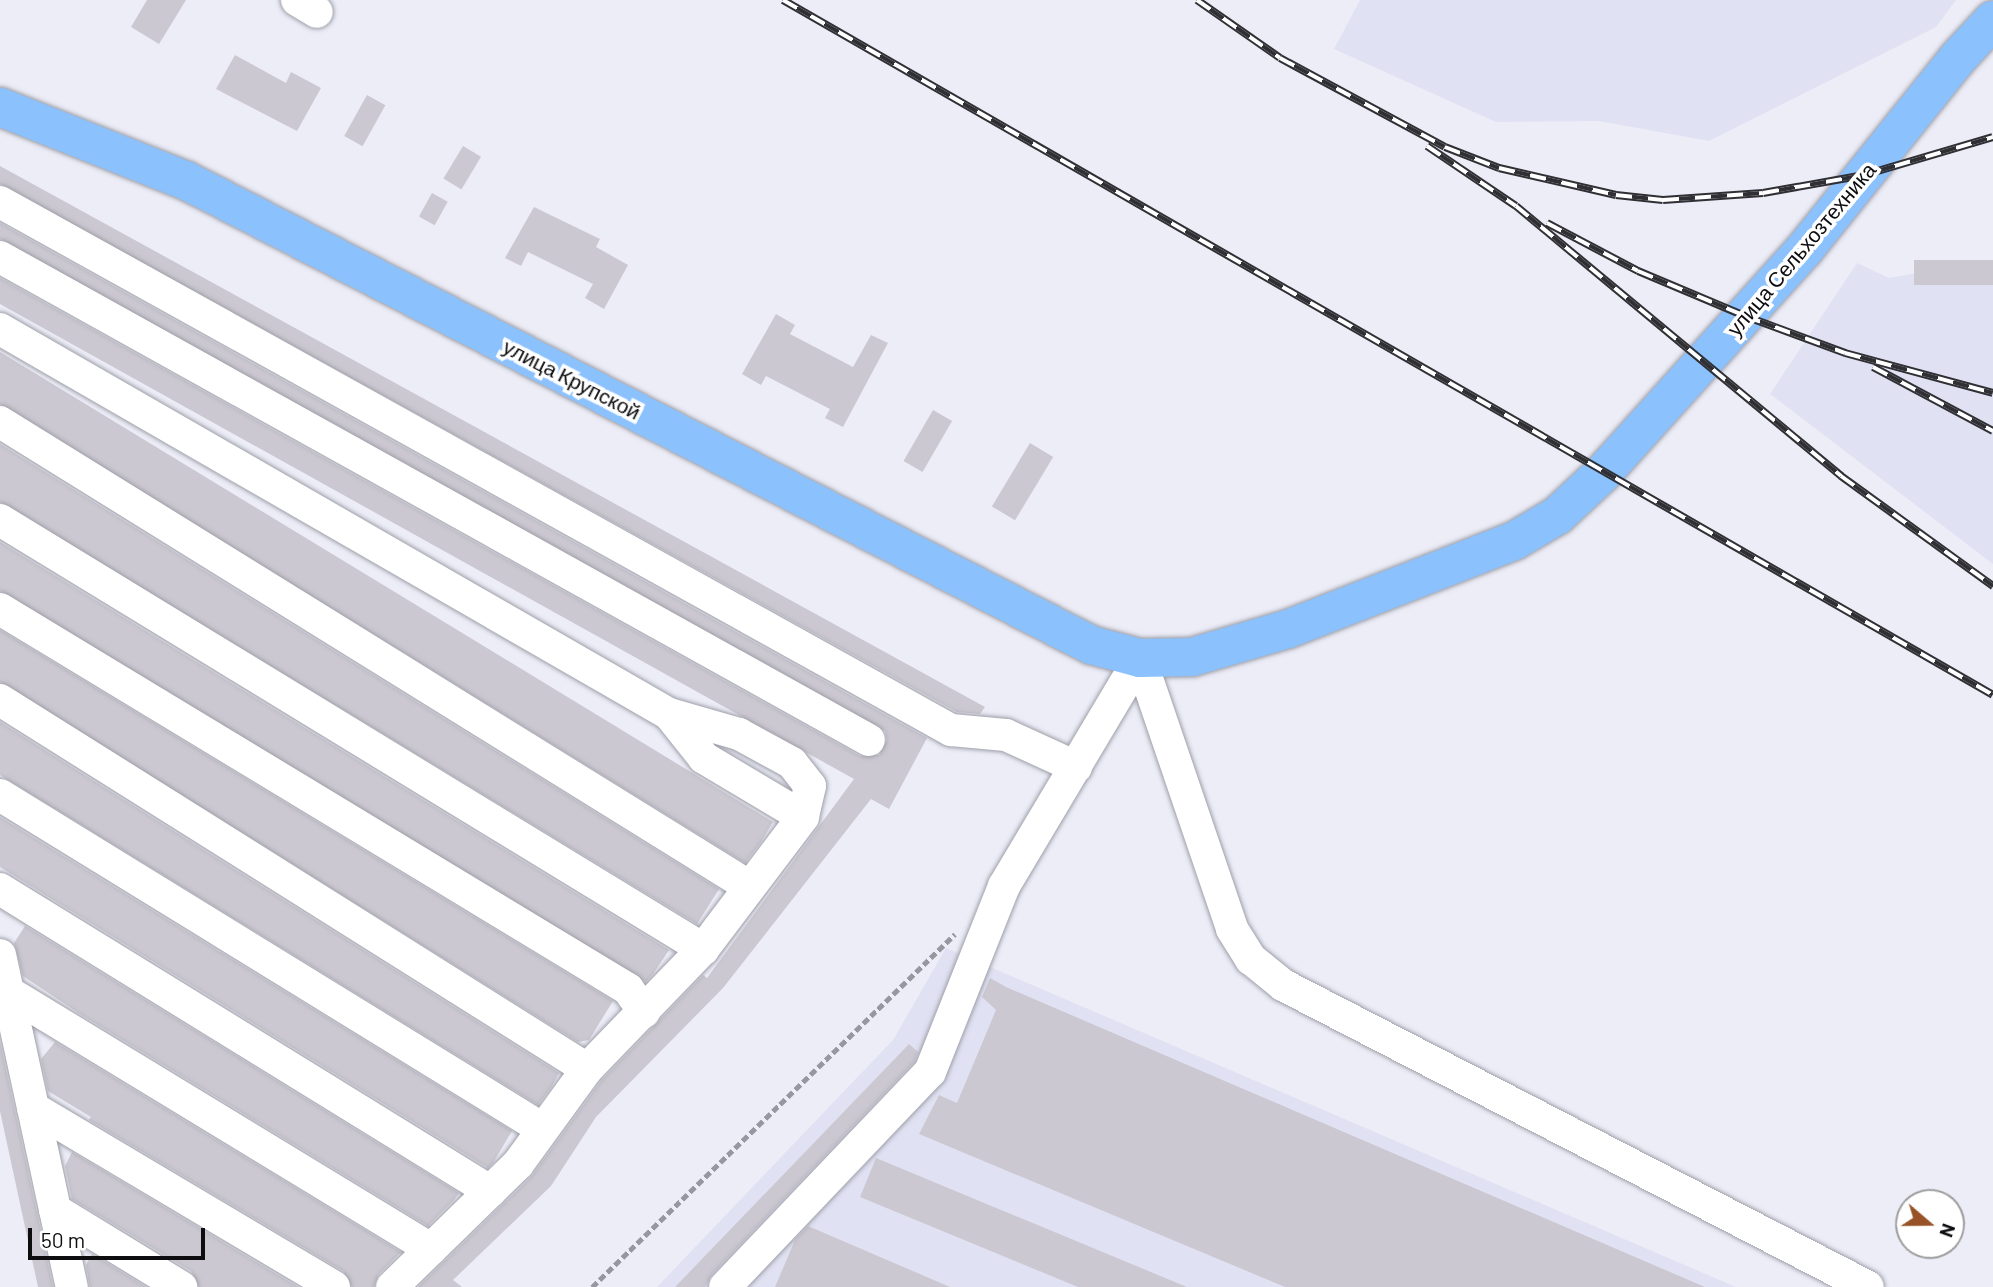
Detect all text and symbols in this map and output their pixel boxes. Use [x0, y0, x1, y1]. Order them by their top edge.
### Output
street label: улица Сельхозтехника [1721, 157, 1881, 341]
street label: улица Крупской [499, 334, 645, 424]
north arrow [1895, 1189, 1965, 1259]
scale bar [32, 1214, 208, 1258]
text: N [1935, 1221, 1961, 1241]
text: 50 m [41, 1227, 85, 1252]

